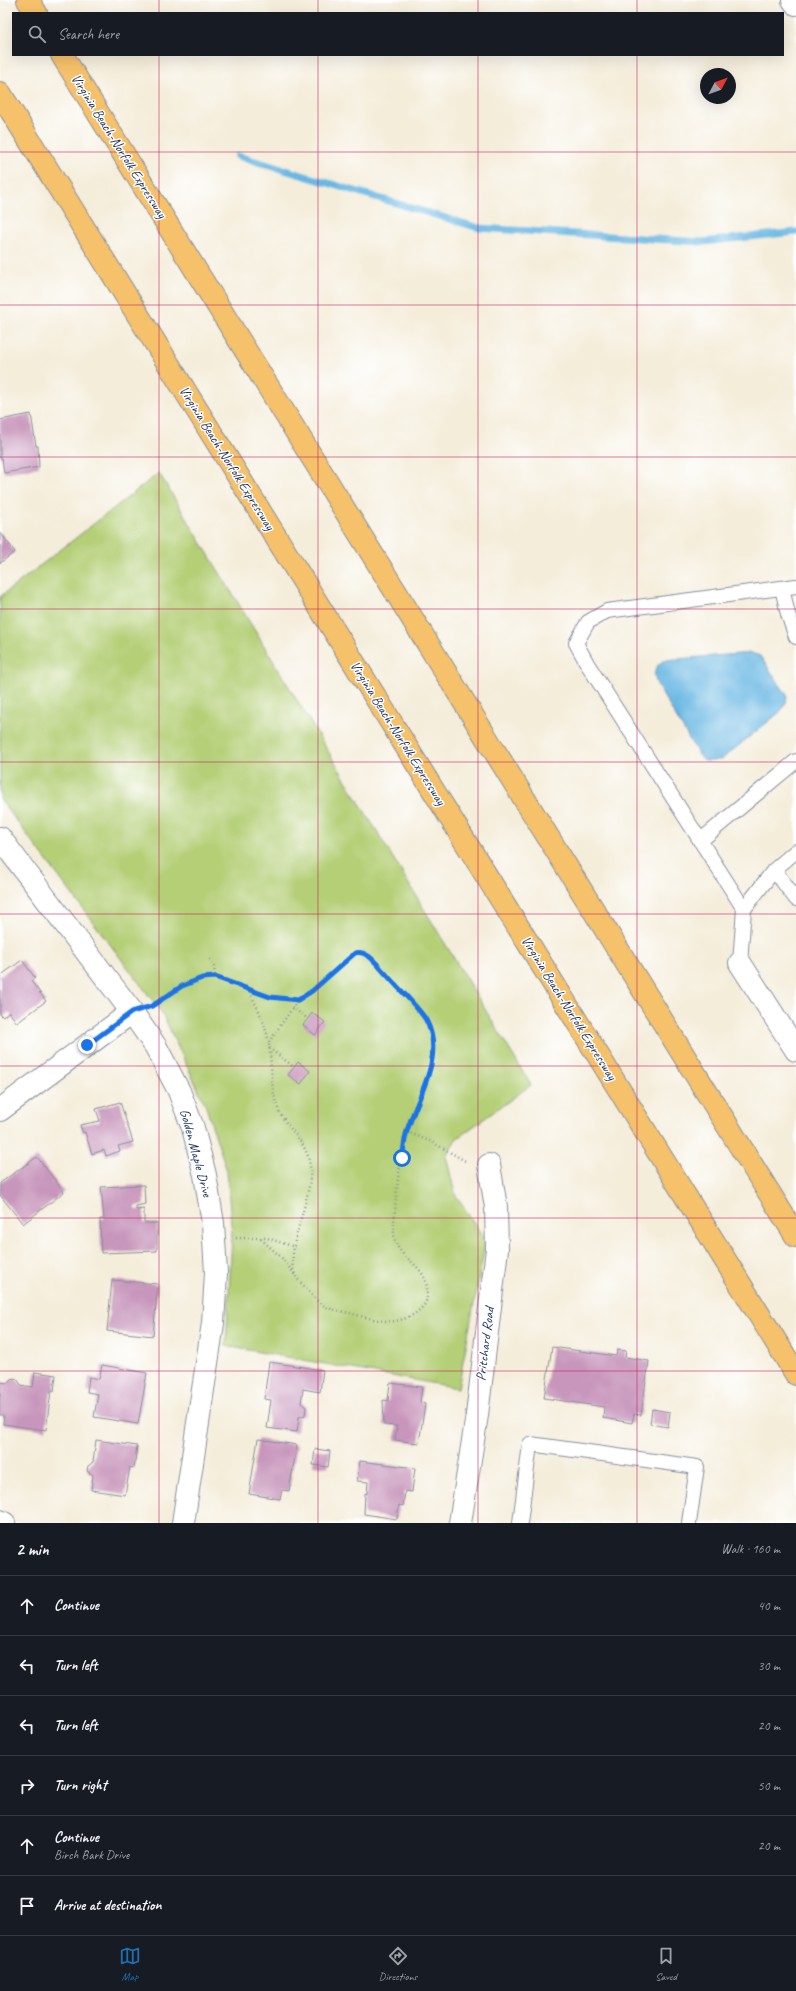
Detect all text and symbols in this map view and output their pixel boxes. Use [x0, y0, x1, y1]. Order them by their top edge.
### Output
search box [12, 12, 784, 56]
icon: search [26, 23, 48, 45]
text: Search here [58, 25, 119, 44]
north arrow [700, 68, 736, 104]
street label: Virginia Beach-Norfolk Expressway [68, 71, 171, 222]
street label: Virginia Beach-Norfolk Expressway [176, 383, 279, 534]
street label: Virginia Beach-Norfolk Expressway [347, 658, 450, 809]
street label: Virginia Beach-Norfolk Expressway [518, 933, 621, 1084]
route end [78, 1036, 96, 1054]
street label: Golden Maple Drive [176, 1107, 216, 1200]
route start [393, 1149, 411, 1167]
street label: Pritchard Road [472, 1304, 498, 1382]
text: 2 min [16, 1539, 49, 1560]
text: Walk · 160 m [721, 1541, 780, 1557]
icon: ahead [16, 1595, 38, 1617]
text: Continue [54, 1596, 99, 1615]
text: 40 m [758, 1598, 780, 1614]
icon: left [16, 1655, 38, 1677]
text: Turn left [54, 1656, 97, 1675]
text: 30 m [758, 1658, 780, 1674]
icon: left [16, 1715, 38, 1737]
text: Turn left [54, 1716, 97, 1735]
text: 20 m [758, 1718, 780, 1734]
icon: right [16, 1775, 38, 1797]
text: Turn right [54, 1776, 107, 1795]
text: 50 m [758, 1778, 780, 1794]
text: Continue [54, 1828, 99, 1847]
icon: ahead [16, 1835, 38, 1857]
text: 20 m [758, 1838, 780, 1854]
text: Birch Bark Drive [54, 1847, 129, 1863]
icon: arrive [16, 1895, 38, 1917]
text: Arrive at destination [54, 1896, 161, 1915]
tab: Map [119, 1945, 141, 1983]
tab: Directions [379, 1945, 417, 1983]
tab: Saved [655, 1945, 677, 1983]

